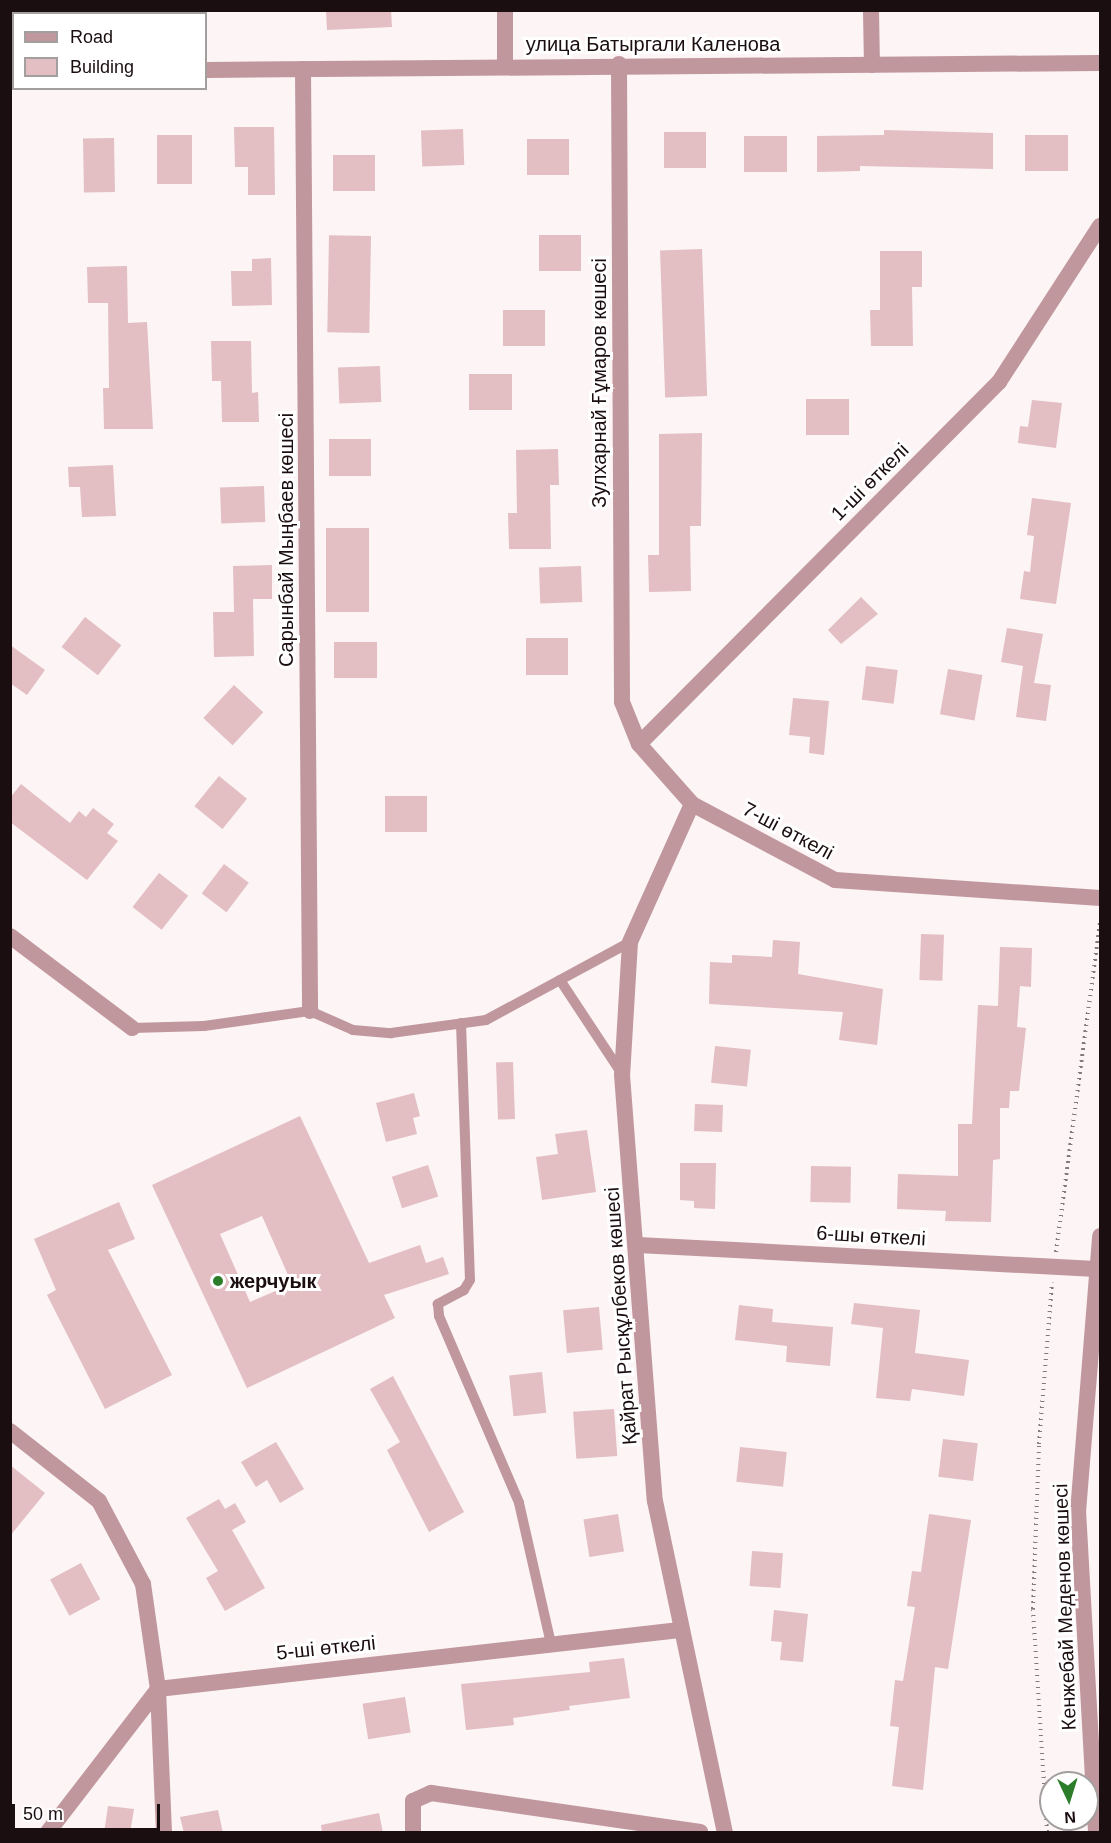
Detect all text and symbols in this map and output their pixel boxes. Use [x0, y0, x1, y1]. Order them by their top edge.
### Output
legend [12, 12, 207, 90]
text: Road [70, 27, 113, 47]
street label: улица Батыргали Каленова [526, 32, 780, 56]
text: Building [70, 57, 134, 77]
street label: Зулхарнай Ғұмаров көшесі [587, 258, 611, 508]
street label: Сарынбай Мыңбаев көшесі [274, 413, 298, 667]
street label: 1-ші өткелі [826, 438, 914, 526]
street label: 7-ші өткелі [738, 797, 838, 865]
street label: Қайрат Рысқұлбеков көшесі [600, 1186, 642, 1446]
street label: 6-шы өткелі [816, 1221, 926, 1251]
place label: жерчуык [230, 1269, 317, 1293]
marker: жерчуык [211, 1274, 225, 1288]
street label: Кенжебай Меденов көшесі [1049, 1483, 1081, 1731]
street label: 5-ші өткелі [275, 1631, 377, 1665]
north arrow [1039, 1771, 1099, 1831]
scale bar [15, 1792, 164, 1830]
text: 50 m [23, 1804, 63, 1824]
text: N [1064, 1809, 1077, 1826]

